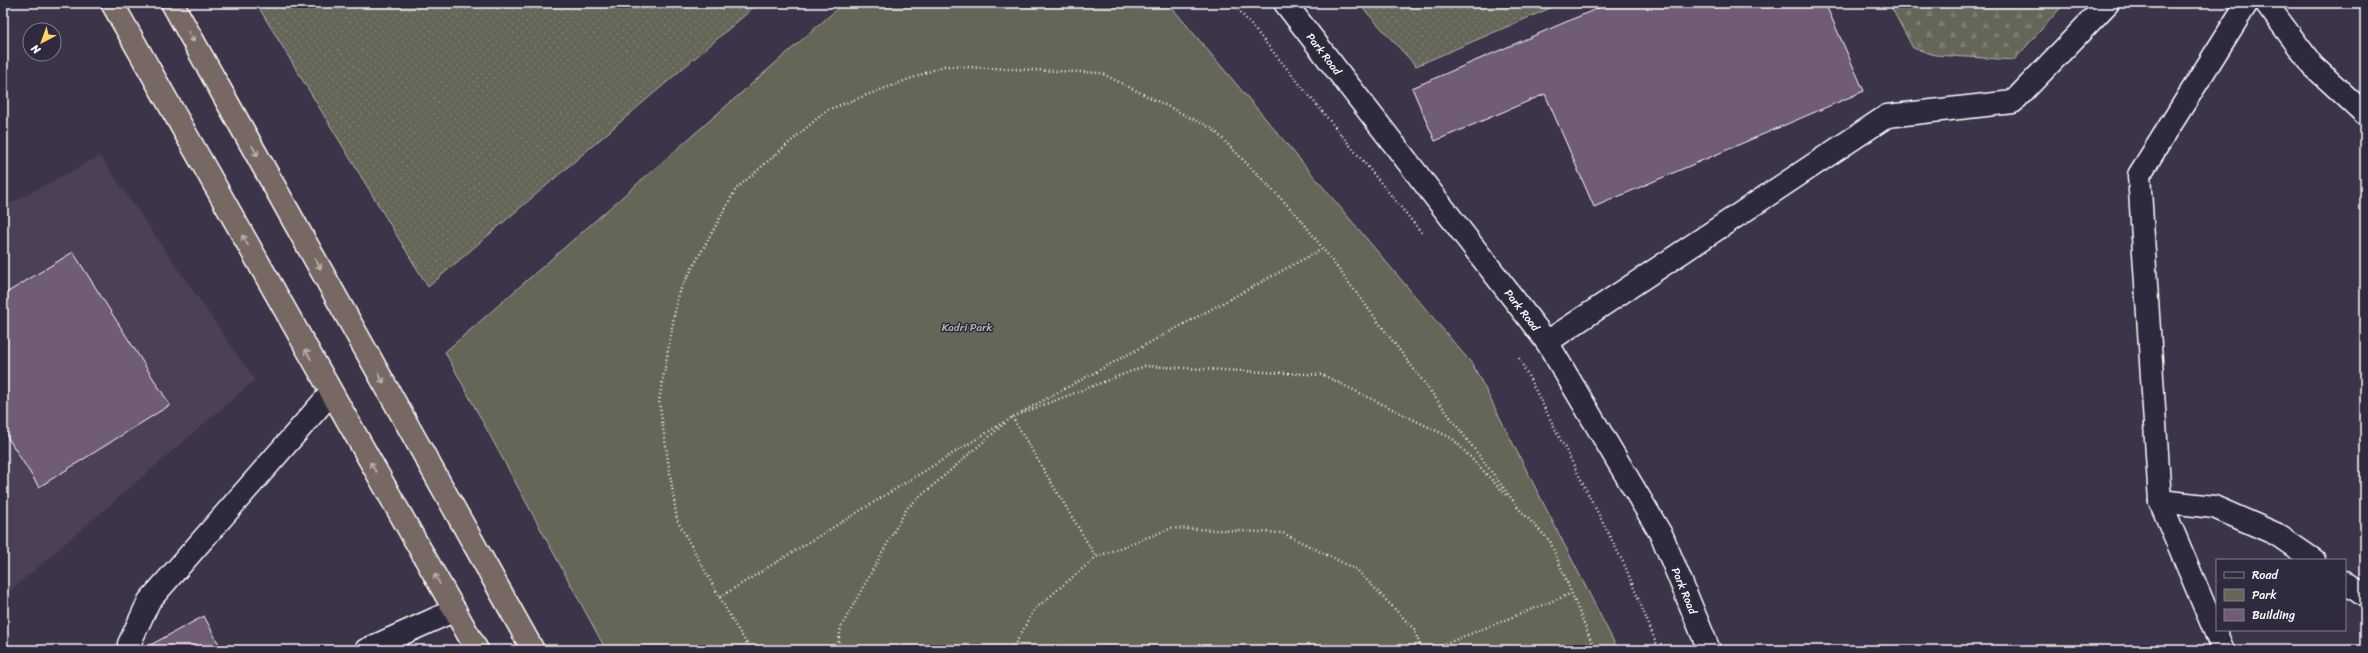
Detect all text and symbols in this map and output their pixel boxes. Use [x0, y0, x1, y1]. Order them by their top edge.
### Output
north arrow [22, 22, 62, 62]
street label: Park Road [1302, 28, 1347, 80]
one-way arrow [188, 31, 196, 43]
text: N [26, 39, 46, 59]
one-way arrow [251, 144, 259, 156]
one-way arrow [241, 234, 248, 246]
one-way arrow [315, 258, 322, 270]
street label: Park Road [1500, 285, 1546, 336]
park label: Kadri Park [942, 318, 993, 337]
one-way arrow [304, 348, 312, 360]
one-way arrow [378, 372, 386, 384]
one-way arrow [368, 461, 376, 473]
legend [2216, 559, 2346, 631]
street label: Park Road [1666, 564, 1703, 618]
text: Road [2252, 564, 2279, 586]
one-way arrow [433, 573, 441, 585]
text: Park [2252, 584, 2277, 606]
text: Building [2252, 604, 2295, 626]

